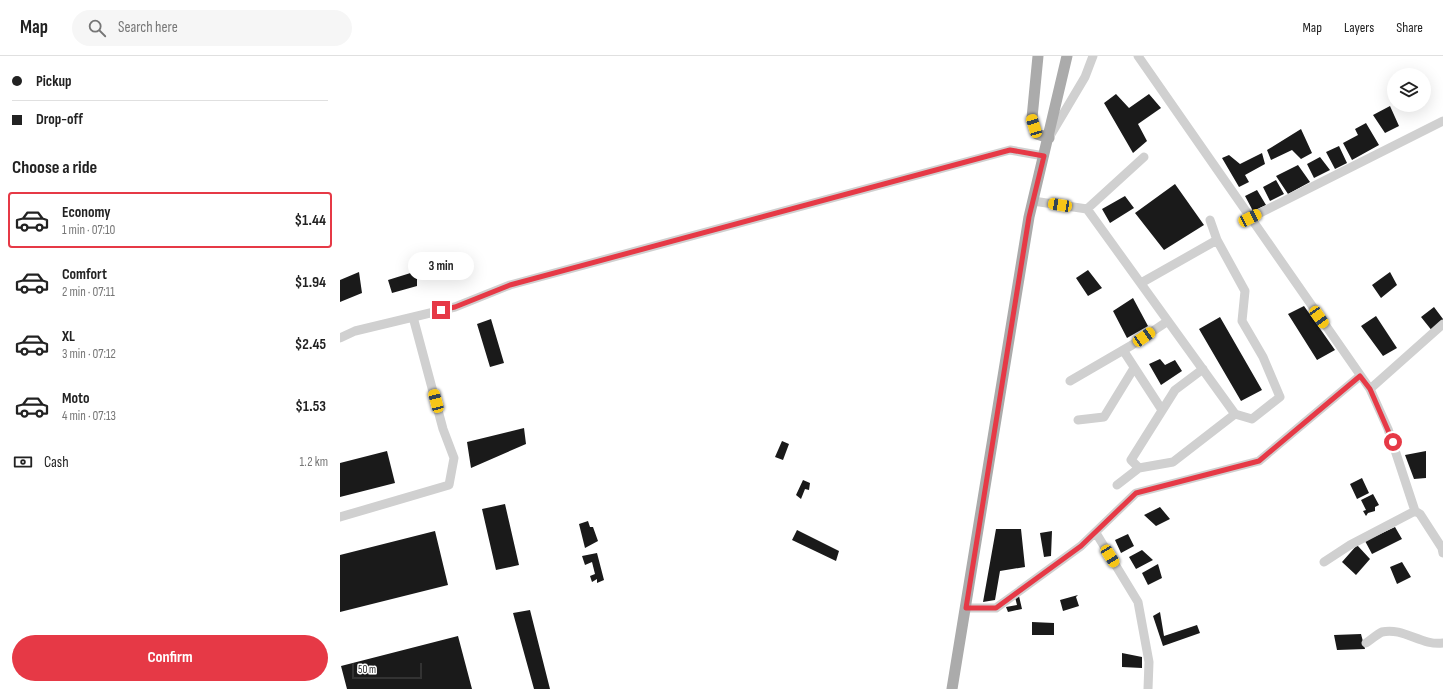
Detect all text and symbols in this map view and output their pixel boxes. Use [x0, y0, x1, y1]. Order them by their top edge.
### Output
search box [72, 10, 352, 46]
text: Map [20, 16, 48, 39]
icon: search [86, 17, 108, 39]
text: Search here [118, 18, 178, 37]
text: Map [1302, 19, 1322, 36]
text: Layers [1344, 19, 1374, 36]
text: Share [1396, 19, 1423, 36]
map controls [1387, 68, 1431, 112]
button: layers [1387, 68, 1431, 112]
text: Pickup [36, 72, 72, 91]
text: Drop-off [36, 110, 83, 129]
car [1025, 113, 1043, 139]
text: Choose a ride [12, 157, 97, 178]
car [1047, 197, 1073, 213]
icon: car [14, 202, 50, 238]
text: Economy [62, 203, 111, 222]
car [1237, 207, 1263, 229]
text: $1.44 [295, 211, 326, 230]
text: 1 min · 07:10 [62, 222, 115, 238]
callout: 3 min [408, 252, 474, 280]
text: 3 min [429, 258, 453, 274]
icon: car [14, 264, 50, 300]
text: Comfort [62, 265, 107, 284]
text: $1.94 [295, 273, 326, 292]
text: 2 min · 07:11 [62, 284, 115, 300]
route end [432, 301, 450, 319]
car [1307, 304, 1331, 330]
car [1131, 325, 1157, 349]
icon: car [14, 326, 50, 362]
text: XL [62, 327, 75, 346]
text: $2.45 [295, 335, 326, 354]
text: 3 min · 07:12 [62, 346, 116, 362]
icon: car [14, 388, 50, 424]
car [427, 388, 445, 414]
text: Moto [62, 389, 89, 408]
text: $1.53 [295, 397, 326, 416]
text: 4 min · 07:13 [62, 408, 116, 424]
route start [1384, 433, 1402, 451]
icon: cash [12, 451, 34, 473]
text: Cash [44, 453, 69, 472]
text: 1.2 km [299, 454, 328, 470]
car [1099, 543, 1121, 569]
button: Confirm [12, 635, 328, 681]
scale bar [352, 661, 422, 680]
text: 50 m [358, 663, 376, 676]

